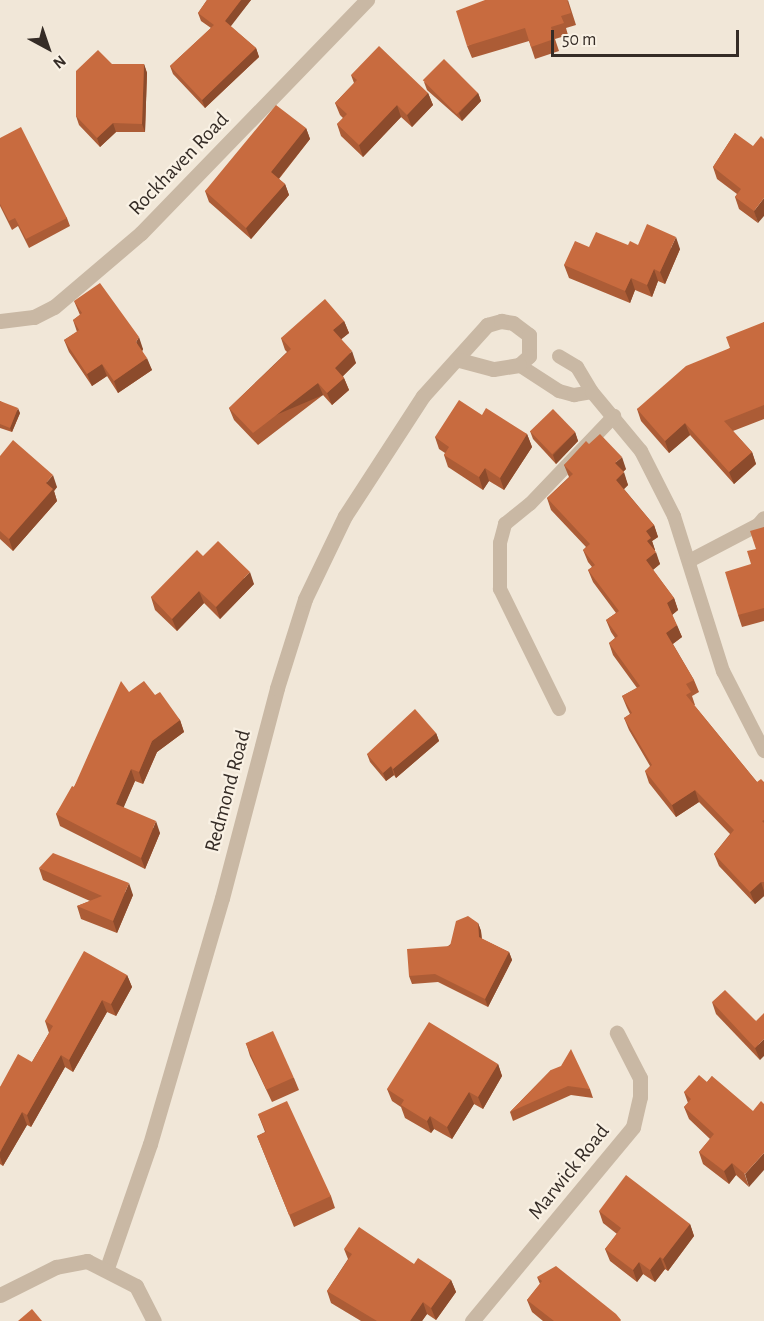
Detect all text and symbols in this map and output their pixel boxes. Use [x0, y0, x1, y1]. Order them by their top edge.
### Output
north arrow [18, 18, 78, 78]
scale bar [554, 18, 742, 56]
text: 50 m [562, 31, 596, 49]
text: N [50, 52, 69, 71]
street label: Rockhaven Road [124, 107, 234, 221]
street label: Redmond Road [200, 727, 256, 855]
street label: Marwick Road [523, 1119, 615, 1225]

